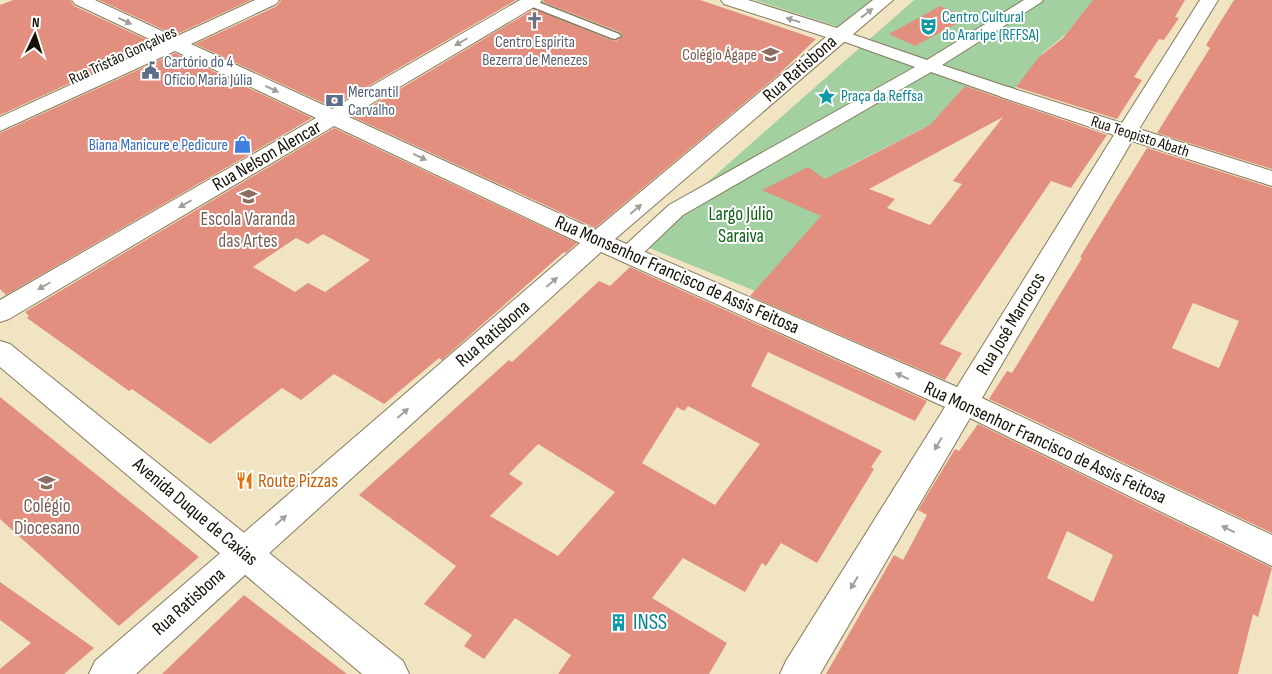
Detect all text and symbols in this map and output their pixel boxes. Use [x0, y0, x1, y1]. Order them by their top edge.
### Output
one-way arrow [860, 8, 873, 19]
place label: Centro Cultural do Araripe (RFFSA) [942, 8, 1039, 45]
north arrow [10, 10, 60, 60]
church icon: Centro Espírita Bezerra de Menezes [525, 11, 545, 31]
text: N [32, 14, 40, 31]
one-way arrow [786, 16, 801, 23]
theatre icon: Centro Cultural do Araripe (RFFSA) [918, 16, 938, 36]
one-way arrow [118, 17, 132, 25]
street label: Rua Tristão Gonçalves [66, 23, 180, 89]
street label: Rua Ratisbona [758, 31, 842, 107]
place label: Centro Espírita Bezerra de Menezes [482, 33, 588, 70]
one-way arrow [454, 38, 467, 47]
school or university icon: Colégio Ágape [761, 45, 781, 65]
place label: Colégio Ágape [682, 46, 757, 65]
place label: Cartório do 4 Ofício Maria Júlia [164, 53, 252, 90]
public building icon: Cartório do 4 Ofício Maria Júlia [140, 61, 160, 81]
place label: Mercantil Carvalho [348, 83, 398, 120]
one-way arrow [265, 85, 279, 93]
place icon: Praça da Reffsa [817, 86, 837, 106]
place label: Praça da Reffsa [841, 87, 923, 106]
bank icon: Mercantil Carvalho [324, 91, 344, 111]
street label: Rua Teopisto Abath [1088, 112, 1192, 162]
street label: Rua Nelson Alencar [209, 115, 326, 196]
shop icon: Biana Manicure e Pedicure [232, 135, 252, 155]
place label: Biana Manicure e Pedicure [89, 136, 228, 155]
one-way arrow [413, 153, 427, 161]
school or university icon: Escola Varanda das Artes [238, 186, 258, 206]
one-way arrow [178, 200, 191, 209]
one-way arrow [630, 203, 643, 214]
park label: Largo Júlio Saraiva [709, 203, 773, 248]
place label: Escola Varanda das Artes [200, 208, 296, 253]
street label: Rua Monsenhor Francisco de Assis Feitosa [551, 211, 803, 339]
street label: Rua José Marrocos [971, 268, 1051, 379]
one-way arrow [545, 277, 558, 288]
one-way arrow [38, 282, 51, 291]
street label: Rua Ratisbona [451, 296, 535, 372]
one-way arrow [895, 371, 909, 379]
street label: Rua Monsenhor Francisco de Assis Feitosa [920, 377, 1170, 509]
one-way arrow [397, 407, 409, 419]
one-way arrow [933, 438, 942, 451]
street label: Avenida Duque de Caxias [127, 452, 262, 571]
place label: Route Pizzas [258, 470, 338, 493]
restaurant icon: Route Pizzas [234, 471, 254, 491]
school or university icon: Colégio Diocesano [37, 473, 57, 493]
place label: Colégio Diocesano [14, 495, 80, 540]
one-way arrow [275, 515, 288, 526]
one-way arrow [1221, 525, 1235, 533]
street label: Rua Ratisbona [148, 563, 230, 641]
one-way arrow [849, 577, 858, 590]
place label: INSS [633, 609, 667, 636]
building icon: INSS [609, 612, 629, 632]

